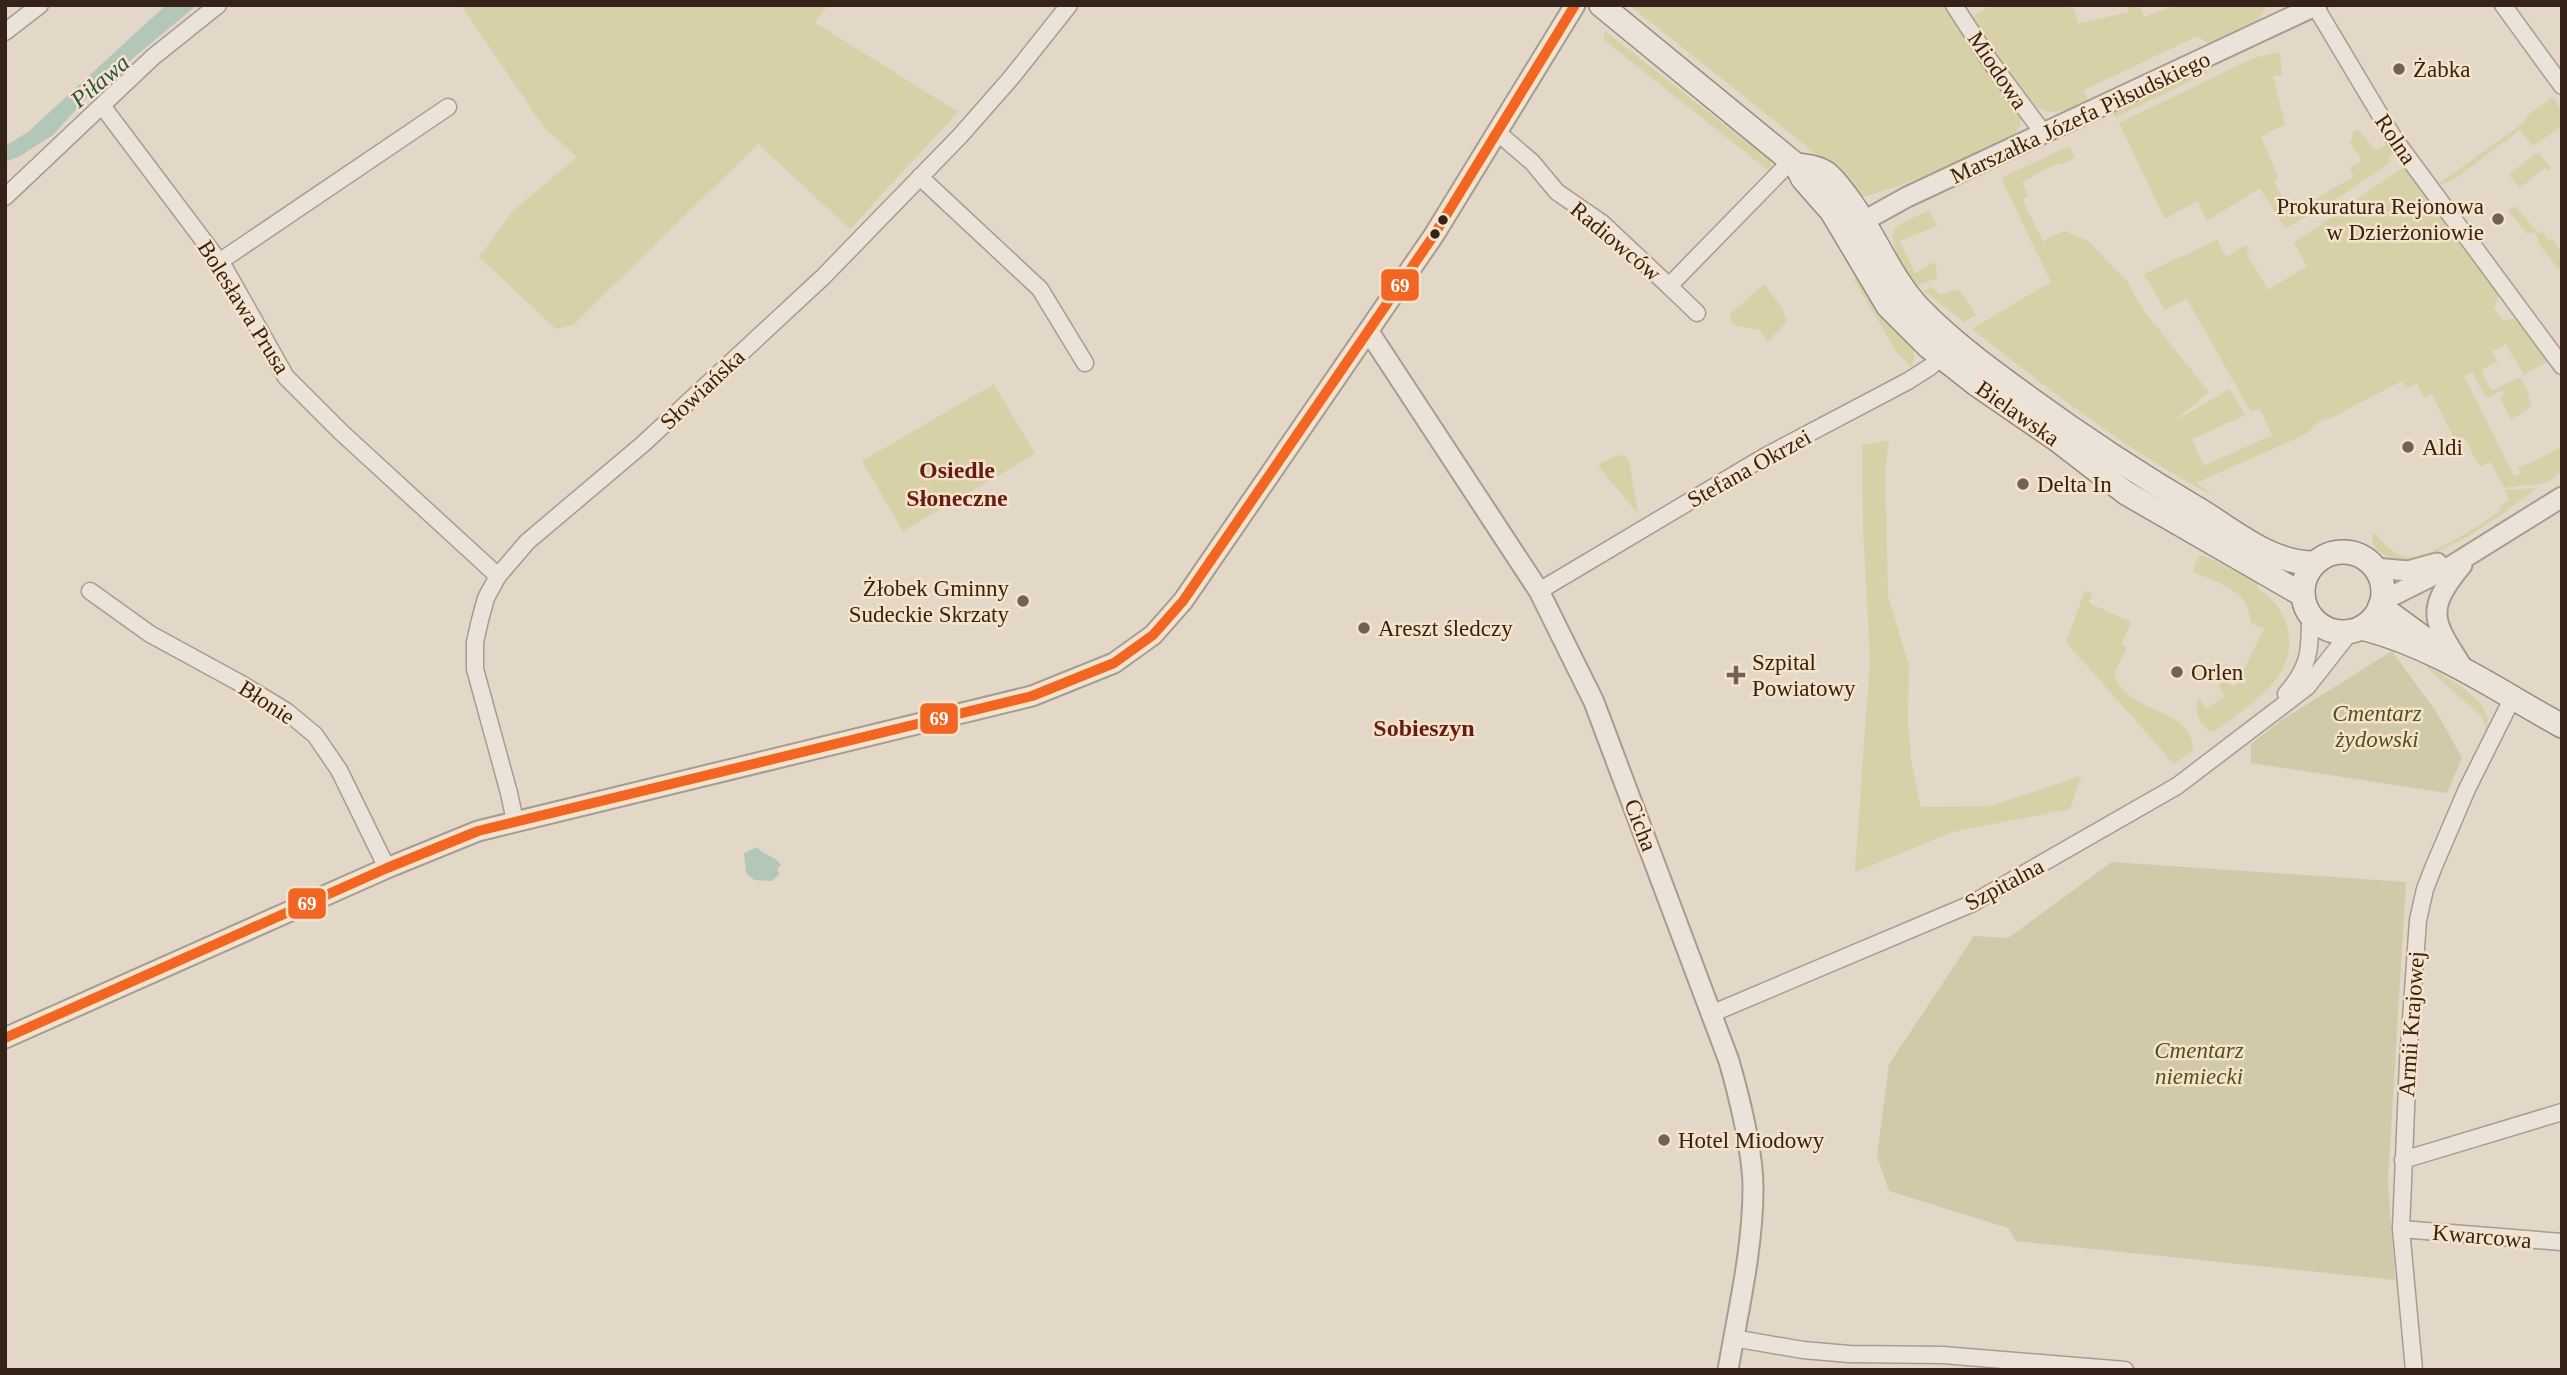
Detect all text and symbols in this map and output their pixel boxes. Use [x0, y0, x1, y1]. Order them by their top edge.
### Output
street label: Miodowa [1963, 27, 2033, 114]
street label: Marszałka Józefa Piłsudskiego [1946, 46, 2214, 189]
water label: Piława [65, 49, 134, 113]
place label: Żabka [2413, 57, 2470, 82]
marker: Żabka [2391, 61, 2407, 77]
street label: Rolna [2370, 110, 2421, 169]
place label: Prokuratura Rejonowa w Dzierżoniowie [2276, 194, 2484, 245]
street label: Radiowców [1566, 196, 1666, 287]
marker: Prokuratura Rejonowa w Dzierżoniowie [2490, 211, 2506, 227]
unlabelled marker [1436, 213, 1450, 227]
unlabelled marker [1428, 227, 1442, 241]
street label: Bolesława Prusa [193, 236, 295, 379]
line badge: 69 [1380, 268, 1420, 302]
text: 69 [1391, 275, 1410, 296]
street label: Słowiańska [655, 344, 750, 435]
street label: Bielawska [1971, 376, 2064, 451]
street label: Stefana Okrzei [1683, 424, 1815, 513]
place label: Aldi [2422, 435, 2463, 460]
marker: Aldi [2400, 439, 2416, 455]
district label: Osiedle Słoneczne [906, 457, 1008, 511]
place label: Delta In [2037, 472, 2112, 497]
marker: Delta In [2015, 476, 2031, 492]
place label: Żłobek Gminny Sudeckie Skrzaty [849, 576, 1009, 627]
marker: Żłobek Gminny Sudeckie Skrzaty [1015, 593, 1031, 609]
place label: Areszt śledczy [1378, 616, 1513, 641]
marker: Areszt śledczy [1356, 620, 1372, 636]
place label: Szpital Powiatowy [1752, 650, 1856, 701]
place label: Orlen [2191, 660, 2244, 685]
marker: Orlen [2169, 664, 2185, 680]
marker: Szpital Powiatowy [1726, 665, 1746, 685]
street label: Błonie [234, 675, 299, 730]
park label: Cmentarz żydowski [2332, 701, 2422, 752]
line badge: 69 [919, 702, 959, 735]
text: 69 [930, 708, 949, 729]
district label: Sobieszyn [1373, 715, 1475, 741]
street label: Cicha [1619, 796, 1662, 855]
street label: Szpitalna [1961, 853, 2048, 916]
line badge: 69 [287, 887, 327, 920]
text: 69 [298, 893, 317, 914]
street label: Armii Krajowej [2394, 950, 2429, 1098]
park label: Cmentarz niemiecki [2154, 1038, 2244, 1089]
place label: Hotel Miodowy [1678, 1128, 1825, 1153]
marker: Hotel Miodowy [1656, 1132, 1672, 1148]
street label: Kwarcowa [2431, 1220, 2533, 1253]

